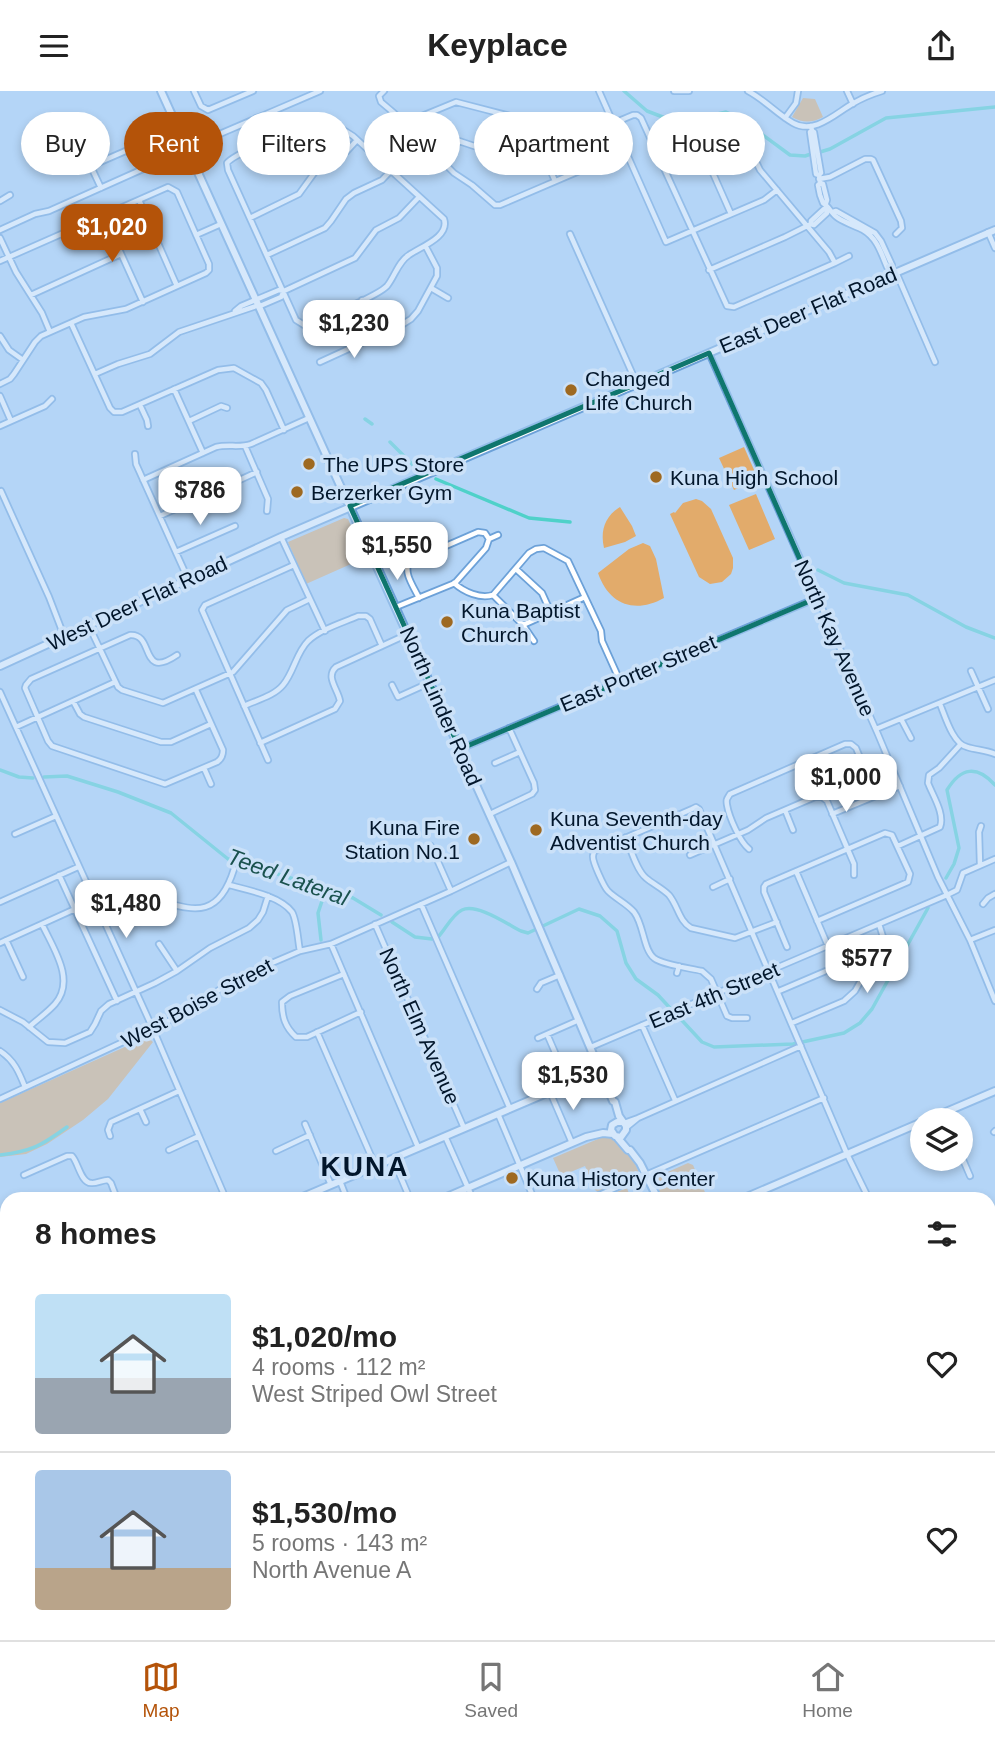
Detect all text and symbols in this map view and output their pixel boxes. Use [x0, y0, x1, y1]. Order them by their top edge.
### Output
icon: menu [35, 27, 73, 65]
text: Keyplace [427, 27, 568, 63]
icon: share [922, 27, 960, 65]
chip: Buy [21, 112, 110, 175]
chip: Rent [124, 112, 223, 175]
chip: Filters [237, 112, 350, 175]
chip: New [364, 112, 460, 175]
chip: Apartment [474, 112, 633, 175]
chip: House [647, 112, 765, 175]
pin: $1,020 [55, 205, 169, 264]
text: $1,020 [77, 214, 147, 240]
street label: East Deer Flat Road [716, 262, 900, 358]
pin: $1,230 [297, 301, 411, 360]
text: $1,230 [319, 310, 389, 336]
place label: Changed Life Church [585, 367, 692, 414]
marker: Changed Life Church [563, 382, 579, 398]
place label: The UPS Store [323, 453, 464, 476]
marker: The UPS Store [301, 456, 317, 472]
place label: Kuna High School [670, 466, 838, 489]
pin: $786 [159, 467, 241, 527]
marker: Kuna High School [648, 469, 664, 485]
text: $786 [174, 477, 226, 503]
place label: Berzerker Gym [311, 481, 452, 504]
marker: Berzerker Gym [289, 484, 305, 500]
pin: $1,550 [340, 523, 454, 582]
text: $1,550 [362, 532, 432, 558]
street label: West Deer Flat Road [43, 551, 231, 655]
street label: North Kay Avenue [790, 556, 880, 720]
place label: Kuna Baptist Church [461, 599, 580, 646]
marker: Kuna Baptist Church [439, 614, 455, 630]
street label: North Linder Road [396, 623, 486, 789]
street label: East Porter Street [557, 630, 719, 716]
pin: $1,000 [789, 755, 903, 814]
text: $1,000 [811, 764, 881, 790]
place label: Kuna Seventh-day Adventist Church [550, 807, 723, 854]
place label: Kuna Fire Station No.1 [344, 816, 460, 863]
marker: Kuna Seventh-day Adventist Church [528, 822, 544, 838]
marker: Kuna Fire Station No.1 [466, 831, 482, 847]
water label: Teed Lateral [224, 843, 353, 911]
pin: $1,480 [69, 881, 183, 940]
text: $1,480 [91, 890, 161, 916]
pin: $577 [826, 935, 908, 995]
street label: North Elm Avenue [375, 944, 465, 1108]
text: $577 [841, 945, 893, 971]
street label: West Boise Street [118, 953, 277, 1053]
street label: East 4th Street [646, 957, 783, 1033]
pin: $1,530 [516, 1053, 630, 1112]
text: $1,530 [538, 1062, 608, 1088]
map controls [910, 1108, 973, 1171]
button: layers [910, 1108, 973, 1171]
district label: KUNA [321, 1151, 409, 1182]
place label: Kuna History Center [526, 1167, 715, 1190]
marker: Kuna History Center [504, 1170, 520, 1186]
icon: filters [923, 1215, 961, 1253]
text: 8 homes [35, 1217, 157, 1250]
text: $1,020/mo [252, 1320, 397, 1353]
icon: home [91, 1322, 175, 1406]
icon: heart [923, 1345, 961, 1383]
text: 4 rooms · 112 m² [252, 1354, 425, 1380]
text: West Striped Owl Street [252, 1381, 497, 1407]
text: $1,530/mo [252, 1496, 397, 1529]
icon: home [91, 1498, 175, 1582]
icon: heart [923, 1521, 961, 1559]
text: 5 rooms · 143 m² [252, 1530, 427, 1556]
text: North Avenue A [252, 1557, 411, 1583]
tab: Map [142, 1658, 180, 1722]
tab: Saved [464, 1658, 518, 1722]
tab: Home [802, 1658, 853, 1722]

